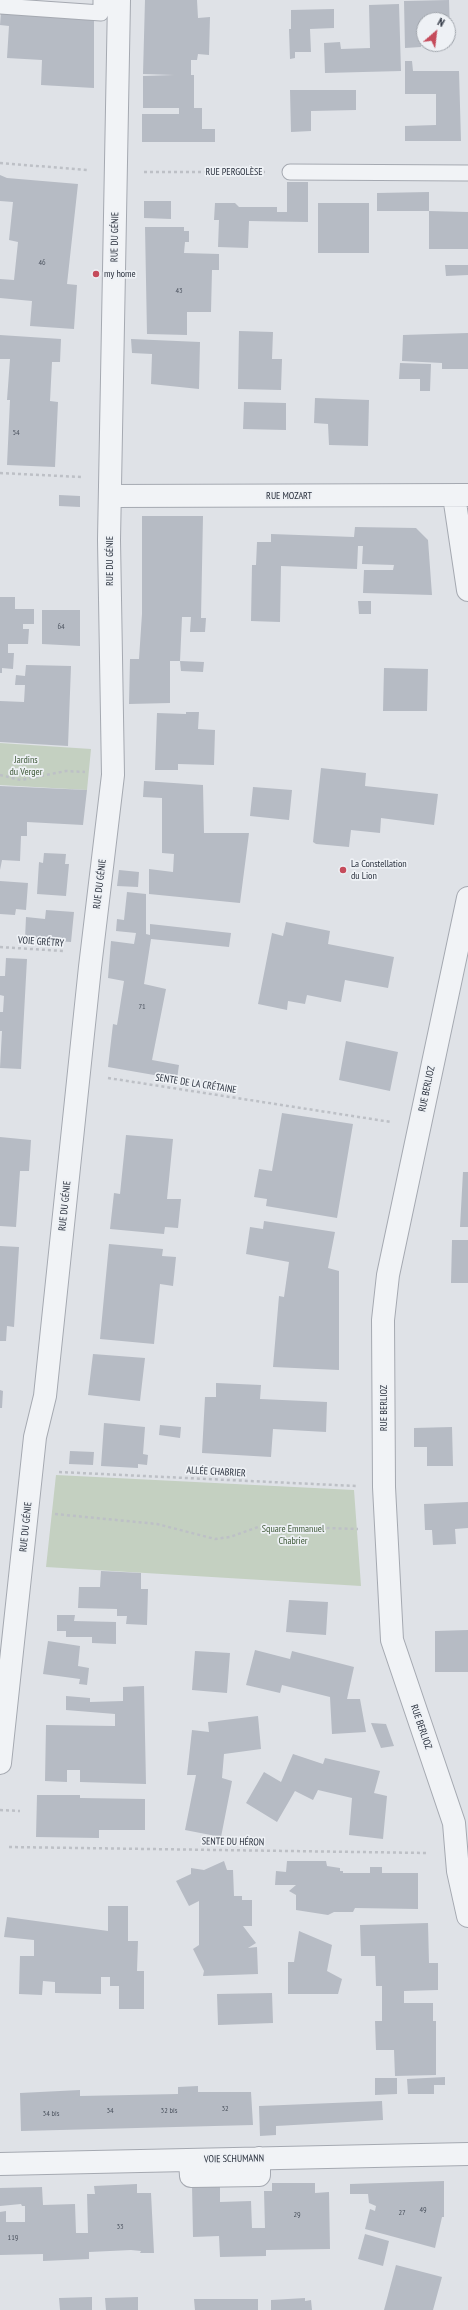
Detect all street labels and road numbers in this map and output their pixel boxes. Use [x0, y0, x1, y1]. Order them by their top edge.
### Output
street label: RUE PERGOLÈSE [205, 166, 263, 178]
street label: RUE DU GÉNIE [109, 212, 121, 262]
street label: RUE MOZART [266, 490, 312, 502]
street label: RUE DU GÉNIE [104, 536, 116, 586]
street label: RUE DU GÉNIE [91, 858, 109, 910]
street label: VOIE GRÉTRY [18, 934, 64, 950]
street label: RUE BERLIOZ [416, 1065, 438, 1113]
street label: SENTE DE LA CRÉTAINE [155, 1072, 237, 1096]
street label: RUE DU GÉNIE [56, 1180, 74, 1232]
street label: RUE BERLIOZ [378, 1385, 390, 1431]
street label: ALLÉE CHABRIER [186, 1464, 246, 1480]
street label: RUE DU GÉNIE [17, 1501, 35, 1553]
street label: RUE BERLIOZ [408, 1703, 434, 1751]
street label: SENTE DU HÉRON [202, 1835, 264, 1849]
street label: VOIE SCHUMANN [204, 2152, 264, 2166]

